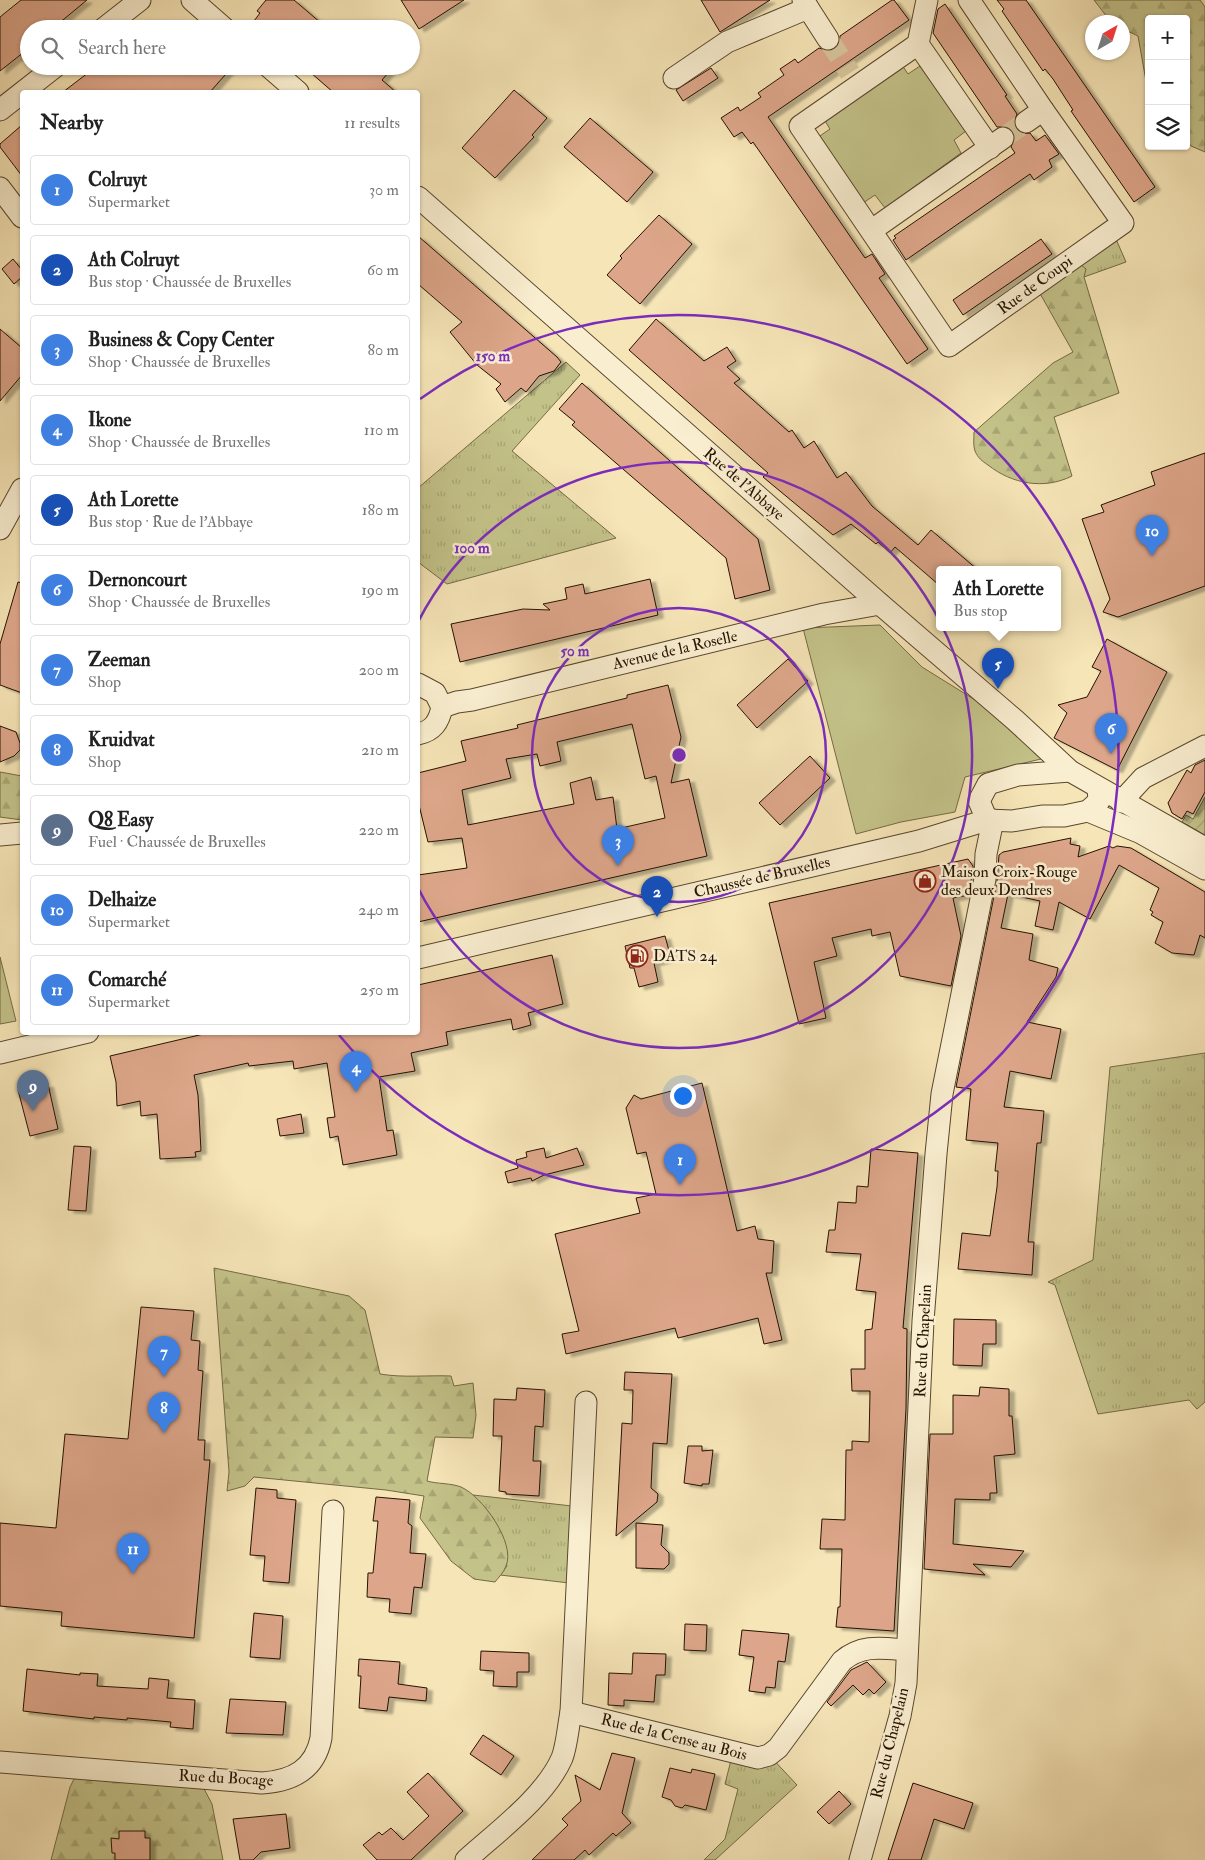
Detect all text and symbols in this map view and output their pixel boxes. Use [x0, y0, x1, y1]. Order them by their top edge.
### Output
north arrow [1085, 15, 1130, 60]
map controls [1145, 15, 1190, 150]
button: + [1145, 15, 1190, 60]
search box [20, 20, 420, 75]
icon: search [38, 34, 66, 62]
text: Search here [78, 36, 166, 60]
button: − [1145, 60, 1190, 105]
button: layers [1145, 105, 1190, 150]
text: Nearby [40, 109, 103, 136]
text: 11 results [344, 113, 400, 133]
text: Colruyt [88, 168, 147, 192]
text: 1 [54, 180, 60, 200]
text: 30 m [369, 180, 399, 200]
text: Supermarket [88, 192, 170, 212]
text: Ath Colruyt [88, 248, 179, 272]
street label: Rue de Coupi [994, 251, 1077, 320]
text: 2 [53, 260, 61, 280]
text: 60 m [367, 260, 399, 280]
text: Bus stop · Chaussée de Bruxelles [88, 272, 291, 292]
text: Business & Copy Center [88, 328, 274, 352]
text: 3 [54, 340, 60, 360]
text: 80 m [368, 340, 399, 360]
text: 150 m [476, 347, 510, 366]
text: Shop · Chaussée de Bruxelles [88, 352, 270, 372]
text: Ikone [88, 408, 131, 432]
text: 4 [53, 420, 61, 440]
text: 110 m [364, 420, 399, 440]
text: Shop · Chaussée de Bruxelles [88, 432, 270, 452]
street label: Rue de l'Abbaye [699, 443, 789, 525]
text: Ath Lorette [88, 488, 178, 512]
text: 5 [53, 500, 61, 520]
text: 180 m [362, 500, 399, 520]
text: Bus stop · Rue de l'Abbaye [88, 512, 253, 532]
pin: 10 [1136, 515, 1168, 556]
text: 100 m [454, 539, 490, 558]
popup [936, 566, 1061, 631]
text: Dernoncourt [88, 568, 187, 592]
text: Ath Lorette [953, 577, 1044, 601]
text: 6 [53, 580, 61, 600]
text: 190 m [361, 580, 399, 600]
text: Shop · Chaussée de Bruxelles [88, 592, 270, 612]
text: Bus stop [953, 601, 1007, 621]
street label: Avenue de la Roselle [610, 626, 740, 674]
text: 50 m [561, 642, 590, 661]
text: Zeeman [88, 648, 150, 672]
pin: 5 [982, 648, 1014, 689]
text: 7 [53, 660, 61, 680]
text: 200 m [359, 660, 399, 680]
text: Shop [88, 672, 121, 692]
pin: 6 [1095, 713, 1127, 754]
text: Kruidvat [88, 728, 155, 752]
text: 8 [53, 740, 61, 760]
text: 210 m [361, 740, 399, 760]
centre of rings [670, 746, 688, 764]
text: Shop [88, 752, 121, 772]
text: Q8 Easy [88, 808, 153, 832]
text: 9 [53, 820, 61, 840]
text: 220 m [359, 820, 399, 840]
pin: 3 [602, 825, 634, 866]
text: Fuel · Chaussée de Bruxelles [88, 832, 266, 852]
street label: Chaussée de Bruxelles [692, 852, 832, 902]
place label: Maison Croix-Rouge des deux Dendres [941, 862, 1077, 900]
shop icon: Maison Croix-Rouge des deux Dendres [913, 869, 937, 893]
pin: 2 [641, 876, 673, 917]
text: Delhaize [88, 888, 156, 912]
text: 10 [50, 900, 64, 920]
text: 240 m [358, 900, 399, 920]
text: Supermarket [88, 912, 170, 932]
fuel station icon: DATS 24 [625, 944, 649, 968]
place label: DATS 24 [653, 946, 718, 966]
text: Comarché [88, 968, 166, 992]
text: 11 [51, 980, 63, 1000]
text: 250 m [360, 980, 399, 1000]
text: Supermarket [88, 992, 170, 1012]
pin: 4 [340, 1051, 372, 1092]
pin: 9 [17, 1070, 49, 1111]
your location [670, 1083, 696, 1109]
pin: 1 [664, 1144, 696, 1185]
street label: Rue du Chapelain [910, 1284, 937, 1398]
pin: 7 [148, 1336, 180, 1377]
pin: 8 [148, 1392, 180, 1433]
pin: 11 [117, 1533, 149, 1574]
street label: Rue du Chapelain [867, 1685, 914, 1801]
street label: Rue de la Cense au Bois [599, 1709, 749, 1765]
street label: Rue du Bocage [178, 1766, 274, 1790]

